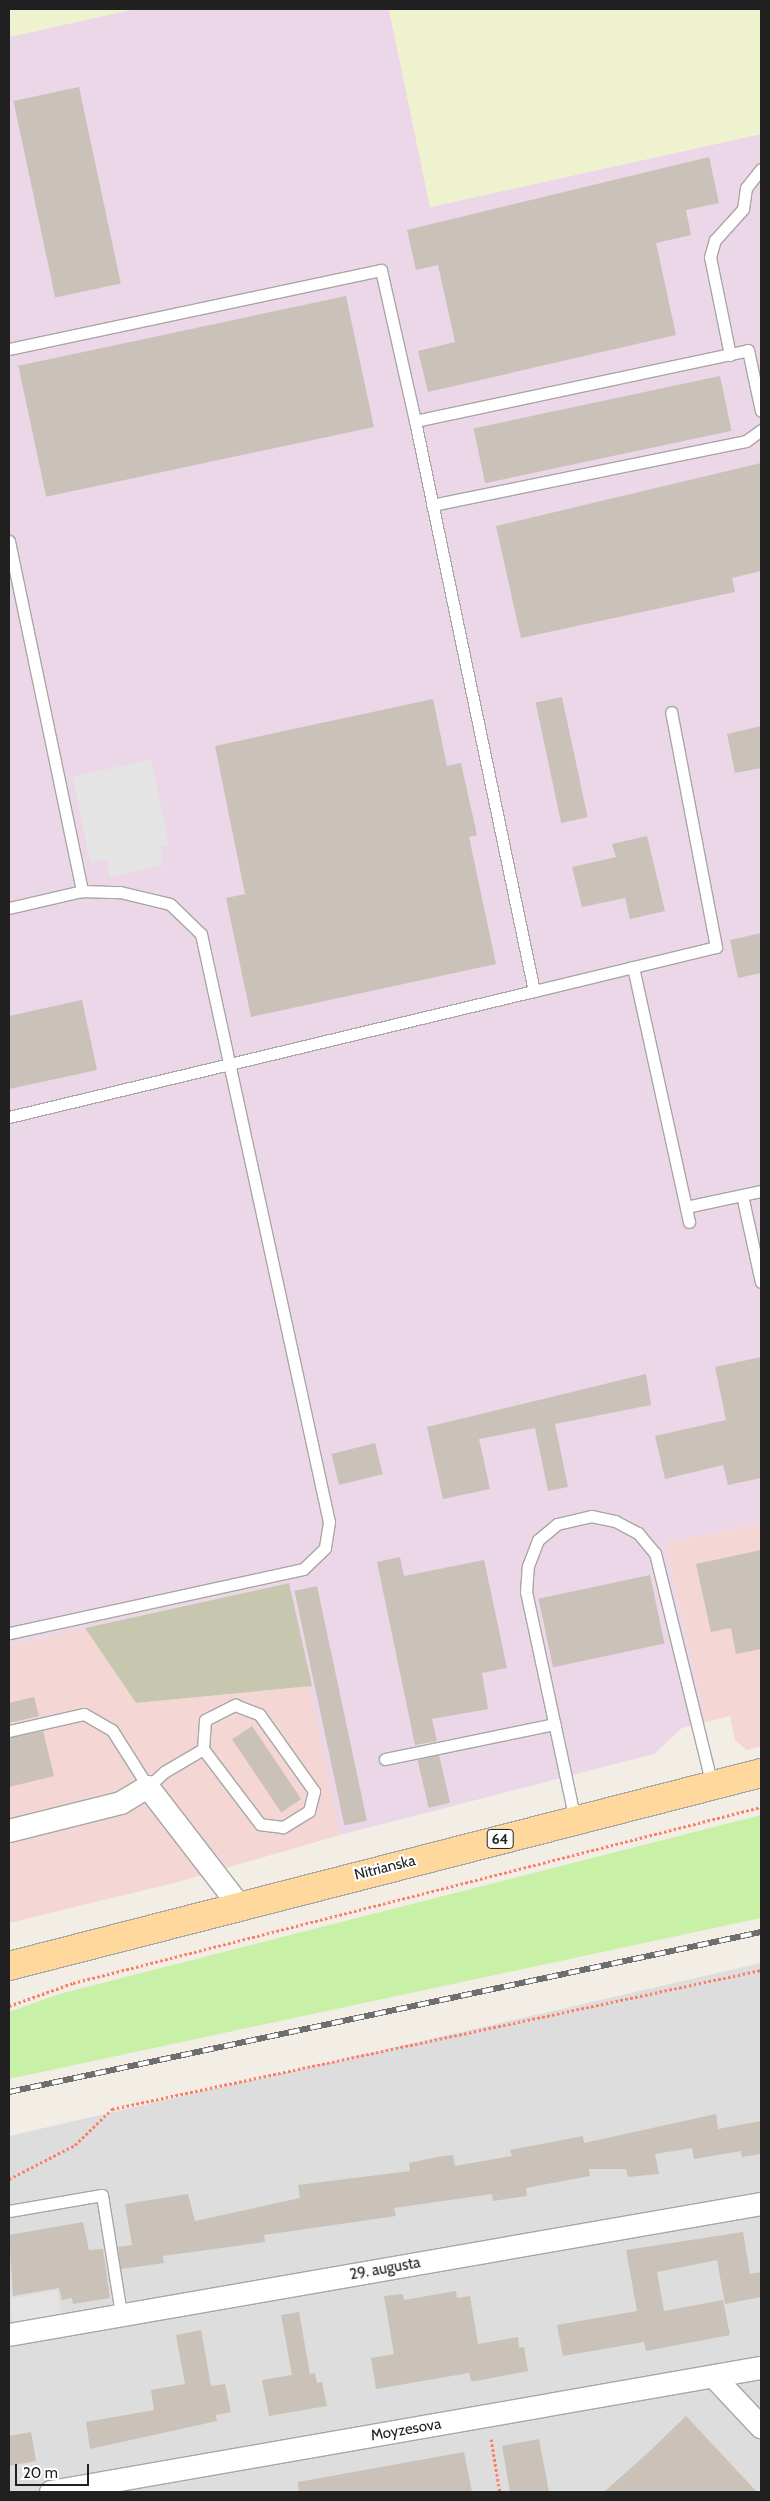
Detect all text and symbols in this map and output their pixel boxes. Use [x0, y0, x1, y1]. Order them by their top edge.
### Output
road number: 64 [486, 1828, 514, 1850]
street label: Nitrianska [353, 1852, 417, 1884]
street label: 29. augusta [348, 2254, 422, 2284]
street label: Moyzesova [369, 2415, 443, 2445]
scale bar [18, 2454, 91, 2486]
text: 20 m [23, 2464, 58, 2482]

